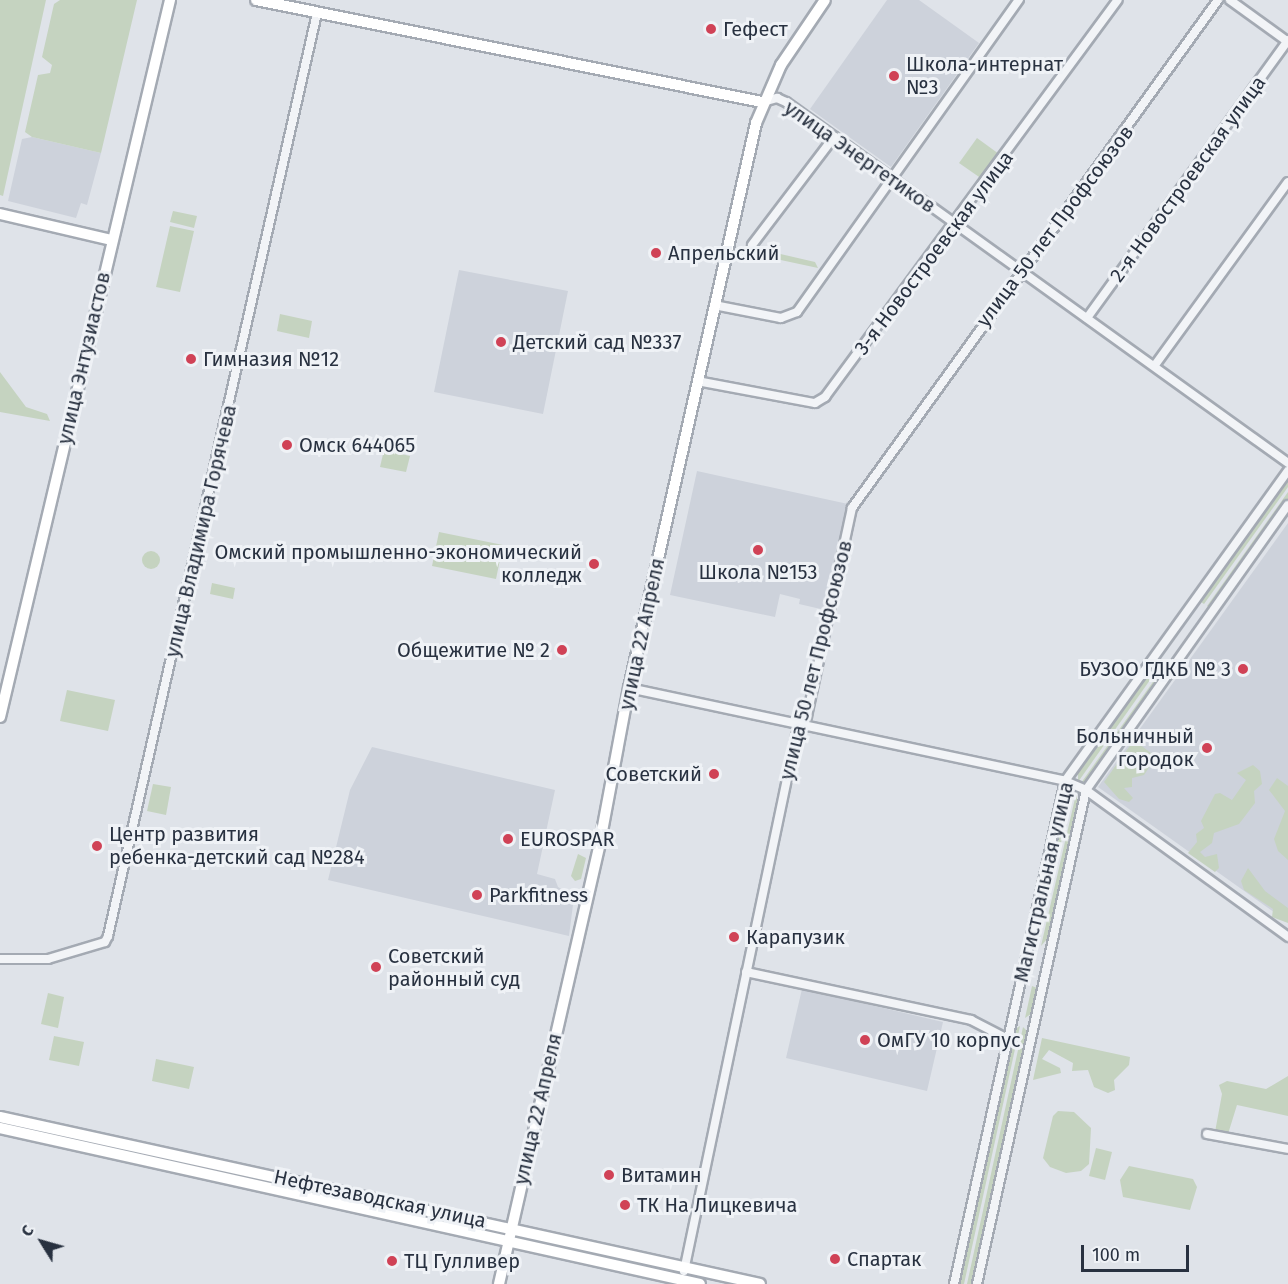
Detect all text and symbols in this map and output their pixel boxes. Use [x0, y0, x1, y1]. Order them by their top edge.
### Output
place label: Гефест [723, 17, 788, 41]
marker: Гефест [704, 22, 718, 36]
place label: Школа-интернат №3 [906, 52, 1063, 99]
marker: Школа-интернат №3 [887, 69, 901, 83]
street label: 2-я Новостроевская улица [1105, 71, 1271, 287]
street label: улица Энергетиков [780, 96, 940, 218]
street label: улица 50 лет Профсоюзов [971, 121, 1139, 331]
street label: 3-я Новостроевская улица [849, 146, 1019, 360]
place label: Апрельский [668, 241, 780, 265]
marker: Апрельский [649, 246, 663, 260]
street label: улица Энтузиастов [52, 269, 116, 447]
place label: Детский сад №337 [513, 330, 681, 354]
marker: Детский сад №337 [494, 335, 508, 349]
place label: Гимназия №12 [203, 347, 339, 371]
marker: Гимназия №12 [184, 352, 198, 366]
street label: улица Владимира Горячева [160, 402, 242, 660]
place label: Омск 644065 [299, 433, 415, 457]
marker: Омск 644065 [280, 438, 294, 452]
street label: улица 50 лет Профсоюзов [775, 538, 857, 782]
place label: Омский промышленно-экономический колледж [214, 540, 582, 587]
marker: Школа №153 [751, 543, 765, 557]
street label: улица 22 Апреля [614, 556, 670, 712]
marker: Омский промышленно-экономический колледж [587, 557, 601, 571]
place label: Школа №153 [699, 560, 817, 584]
place label: Общежитие № 2 [397, 638, 550, 662]
marker: Общежитие № 2 [555, 643, 569, 657]
place label: БУЗОО ГДКБ № 3 [1079, 657, 1231, 681]
marker: БУЗОО ГДКБ № 3 [1236, 662, 1250, 676]
place label: Больничный городок [1076, 724, 1194, 771]
marker: Больничный городок [1198, 739, 1216, 757]
place label: Советский [605, 762, 702, 786]
marker: Советский [707, 767, 721, 781]
street label: Магистральная улица [1009, 780, 1079, 984]
place label: Центр развития ребенка-детский сад №284 [109, 822, 365, 869]
place label: EUROSPAR [520, 827, 615, 851]
marker: EUROSPAR [501, 832, 515, 846]
marker: Центр развития ребенка-детский сад №284 [90, 839, 104, 853]
place label: Parkfitness [489, 883, 588, 907]
marker: Parkfitness [470, 888, 484, 902]
place label: Карапузик [746, 925, 845, 949]
marker: Карапузик [727, 930, 741, 944]
place label: Советский районный суд [388, 944, 520, 991]
marker: Советский районный суд [369, 960, 383, 974]
place label: ОмГУ 10 корпус [877, 1028, 1021, 1052]
street label: улица 22 Апреля [509, 1031, 567, 1187]
marker: ОмГУ 10 корпус [858, 1033, 872, 1047]
place label: Витамин [621, 1163, 702, 1187]
street label: Нефтезаводская улица [272, 1165, 488, 1233]
marker: Витамин [602, 1168, 616, 1182]
place label: ТК На Лицкевича [637, 1193, 797, 1217]
marker: ТК На Лицкевича [618, 1198, 632, 1212]
north arrow [12, 1212, 72, 1272]
text: С [17, 1221, 38, 1240]
scale bar [1084, 1233, 1192, 1271]
text: 100 m [1092, 1244, 1140, 1266]
place label: Спартак [847, 1247, 921, 1271]
place label: ТЦ Гулливер [404, 1249, 520, 1273]
marker: Спартак [828, 1252, 842, 1266]
marker: ТЦ Гулливер [385, 1254, 399, 1268]

